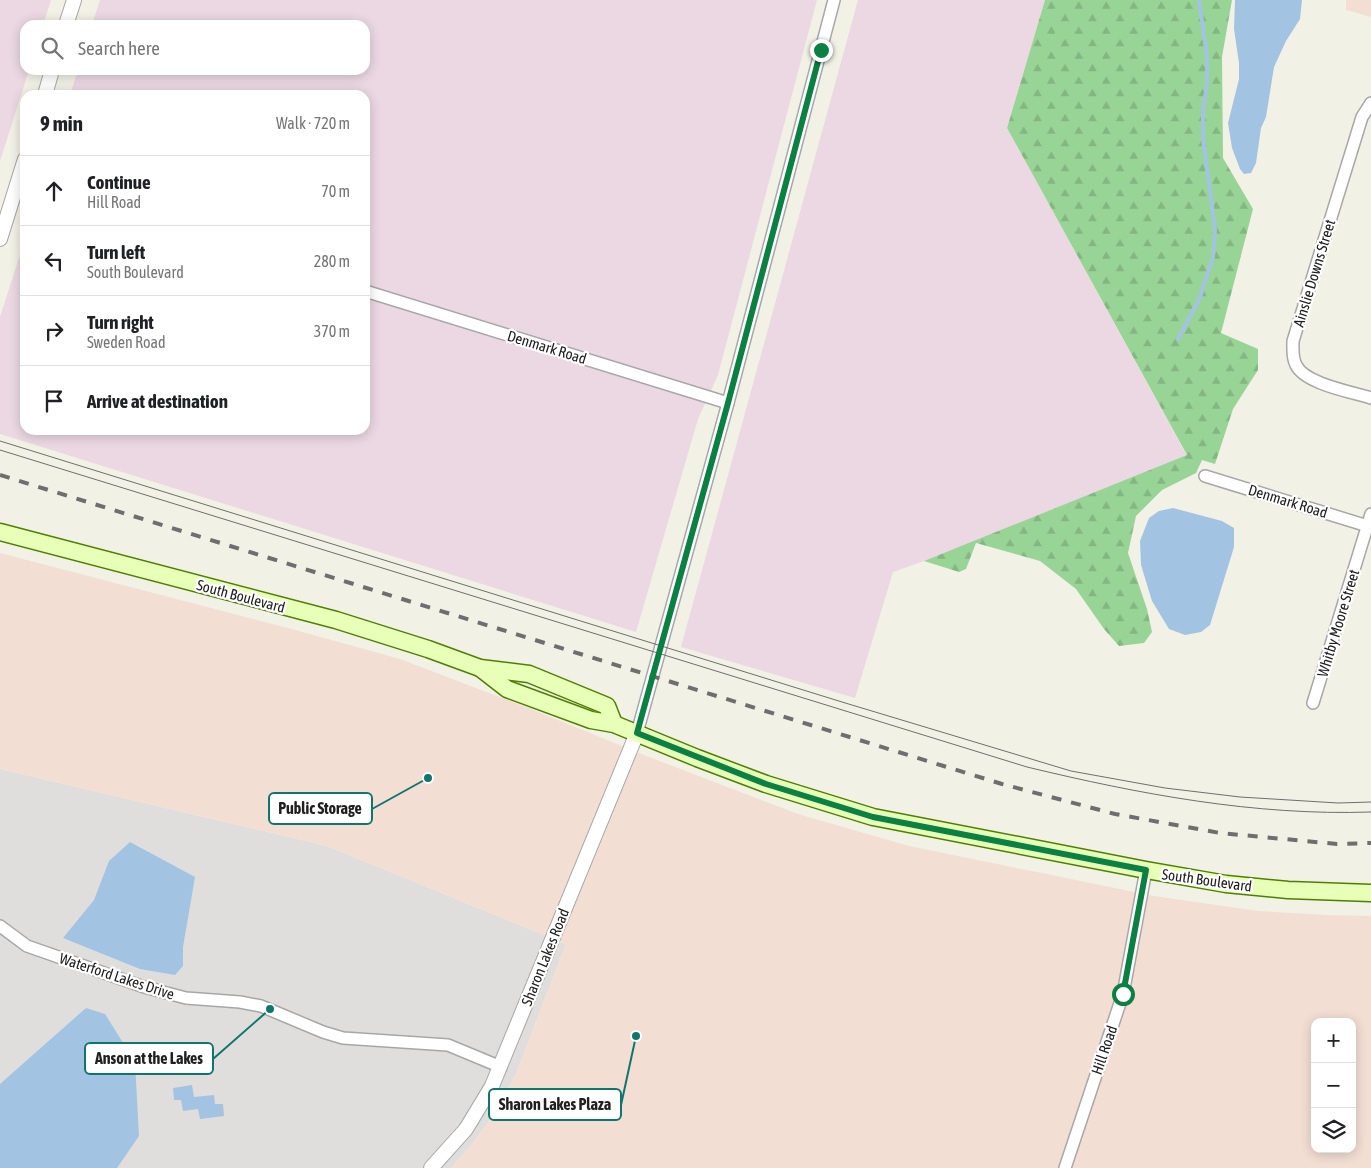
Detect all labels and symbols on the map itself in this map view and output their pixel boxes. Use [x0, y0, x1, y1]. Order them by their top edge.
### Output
route end [810, 39, 833, 62]
street label: Ainslie Downs Street [1290, 217, 1338, 329]
street label: Denmark Road [505, 327, 589, 367]
street label: Denmark Road [1246, 481, 1330, 521]
street label: Whitby Moore Street [1314, 567, 1362, 679]
street label: South Boulevard [195, 576, 287, 616]
callout: Public Storage [269, 793, 372, 824]
text: Public Storage [278, 799, 362, 817]
street label: South Boulevard [1161, 865, 1253, 895]
street label: Sharon Lakes Road [518, 906, 572, 1008]
street label: Waterford Lakes Drive [57, 949, 177, 1003]
route start [1112, 983, 1135, 1006]
street label: Hill Road [1088, 1023, 1120, 1077]
callout: Anson at the Lakes [85, 1043, 213, 1074]
text: Anson at the Lakes [94, 1049, 203, 1067]
callout: Sharon Lakes Plaza [489, 1089, 621, 1120]
text: Sharon Lakes Plaza [499, 1095, 611, 1113]

